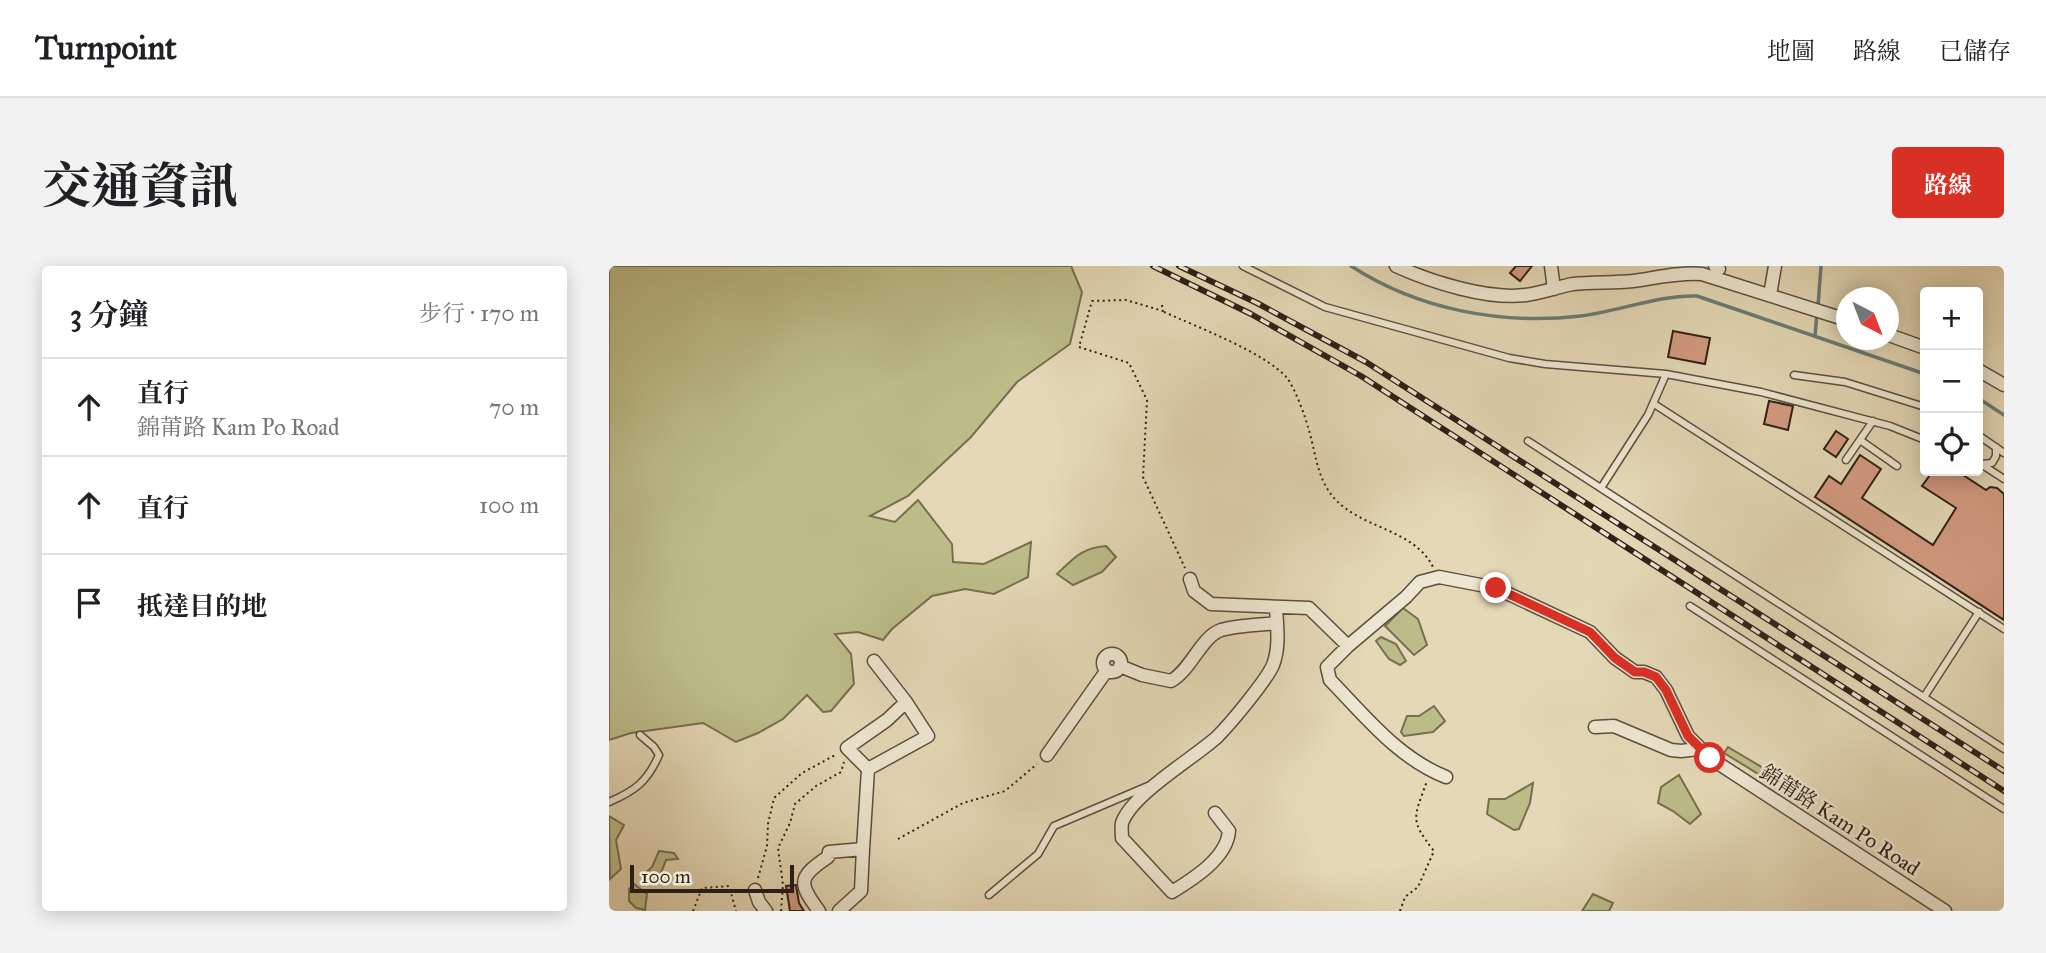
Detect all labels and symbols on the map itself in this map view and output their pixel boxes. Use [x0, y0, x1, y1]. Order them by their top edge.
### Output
north arrow [1836, 287, 1899, 350]
route end [1480, 572, 1511, 603]
route start [1694, 742, 1725, 773]
street label: 錦莆路 Kam Po Road [1755, 759, 1925, 882]
scale bar [630, 862, 795, 894]

